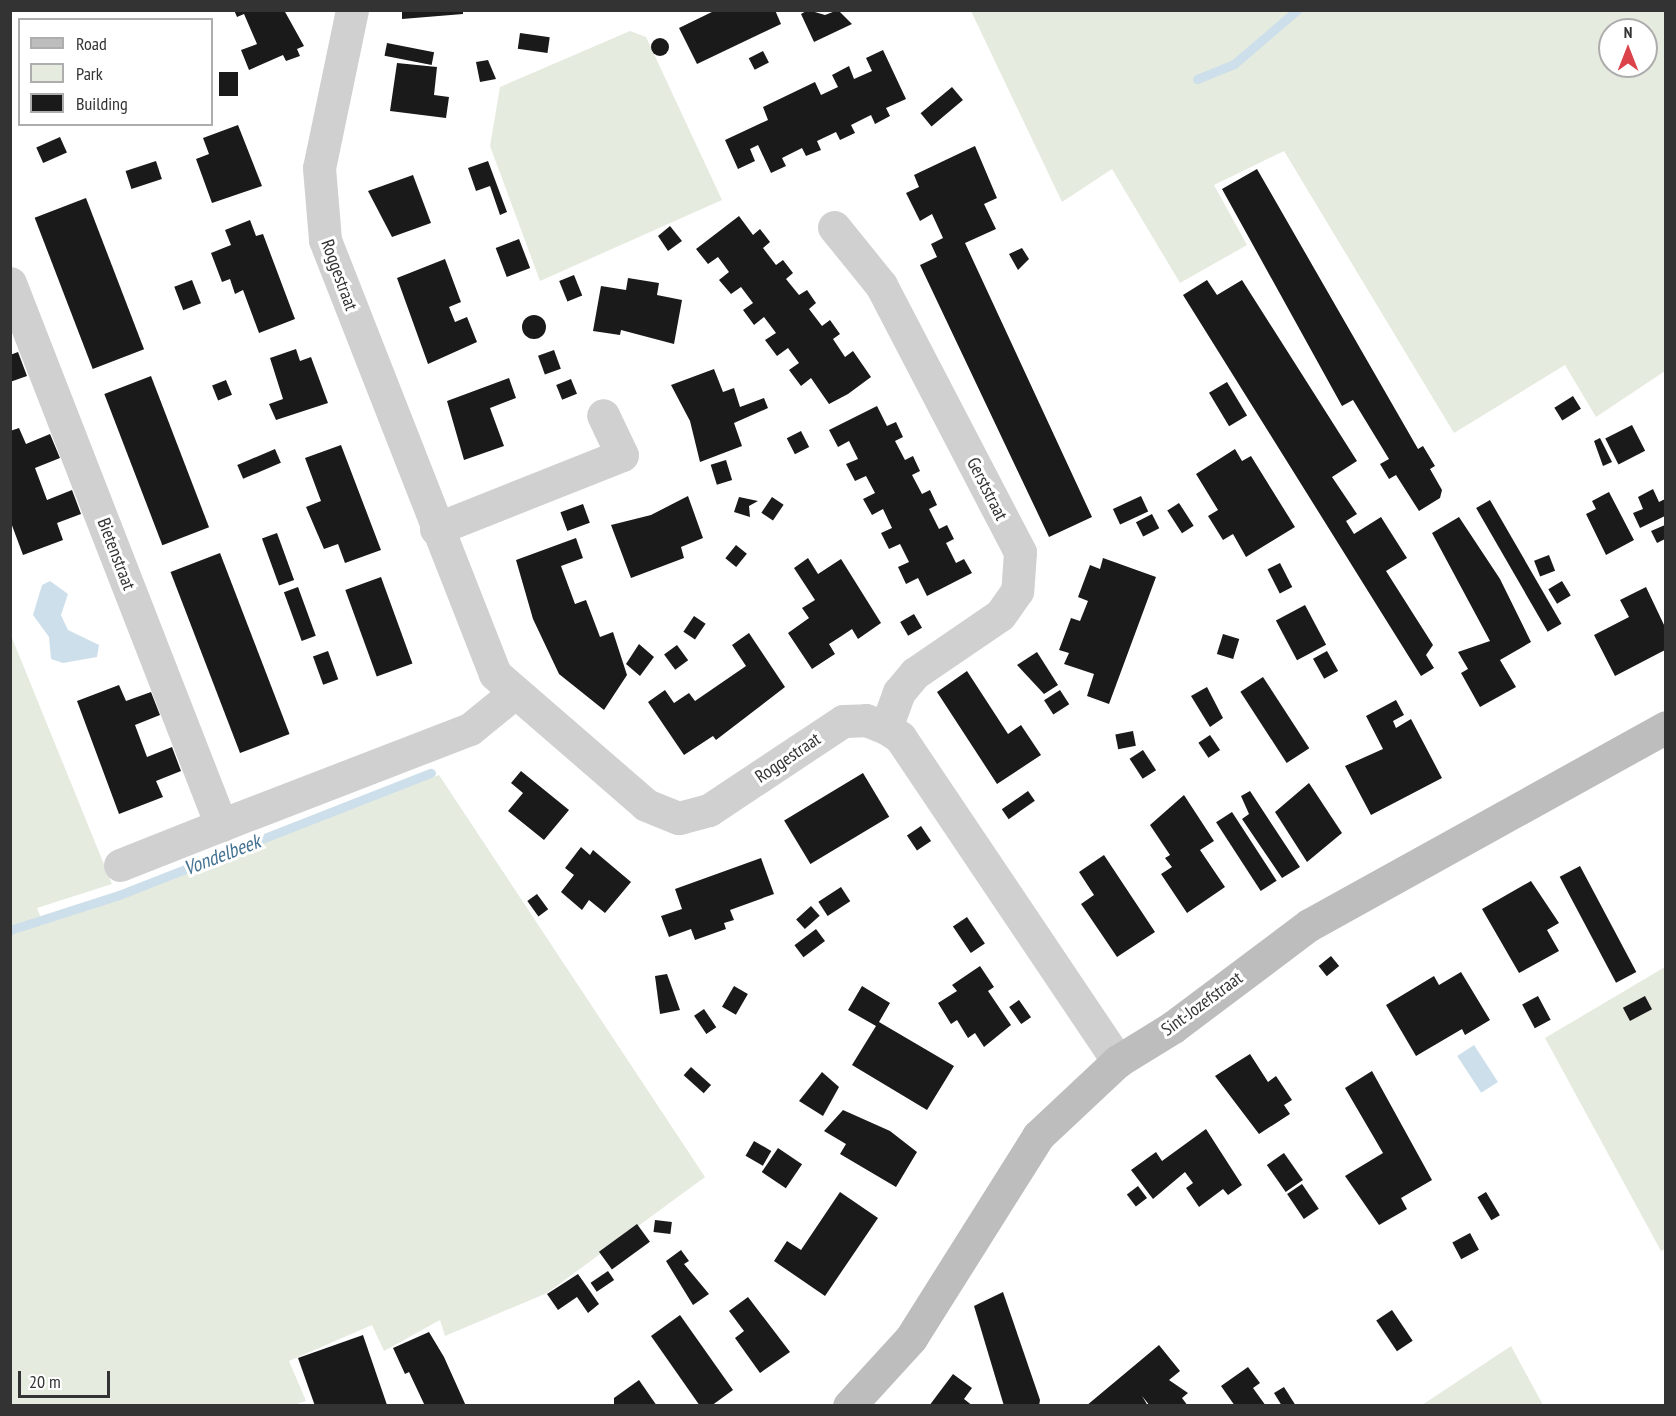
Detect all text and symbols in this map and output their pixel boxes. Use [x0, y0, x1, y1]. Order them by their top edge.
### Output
legend [18, 18, 213, 126]
north arrow [1598, 18, 1658, 78]
text: N [1624, 22, 1632, 42]
text: Road [76, 32, 107, 55]
text: Park [76, 62, 103, 85]
text: Building [76, 92, 128, 115]
street label: Roggestraat [316, 237, 362, 313]
street label: Gerststraat [962, 454, 1012, 524]
street label: Bietenstraat [92, 515, 140, 593]
street label: Roggestraat [751, 728, 825, 788]
water label: Vondelbeek [180, 829, 264, 881]
street label: Sint-Jozefstraat [1157, 967, 1247, 1041]
scale bar [21, 1359, 112, 1397]
text: 20 m [29, 1370, 61, 1393]

